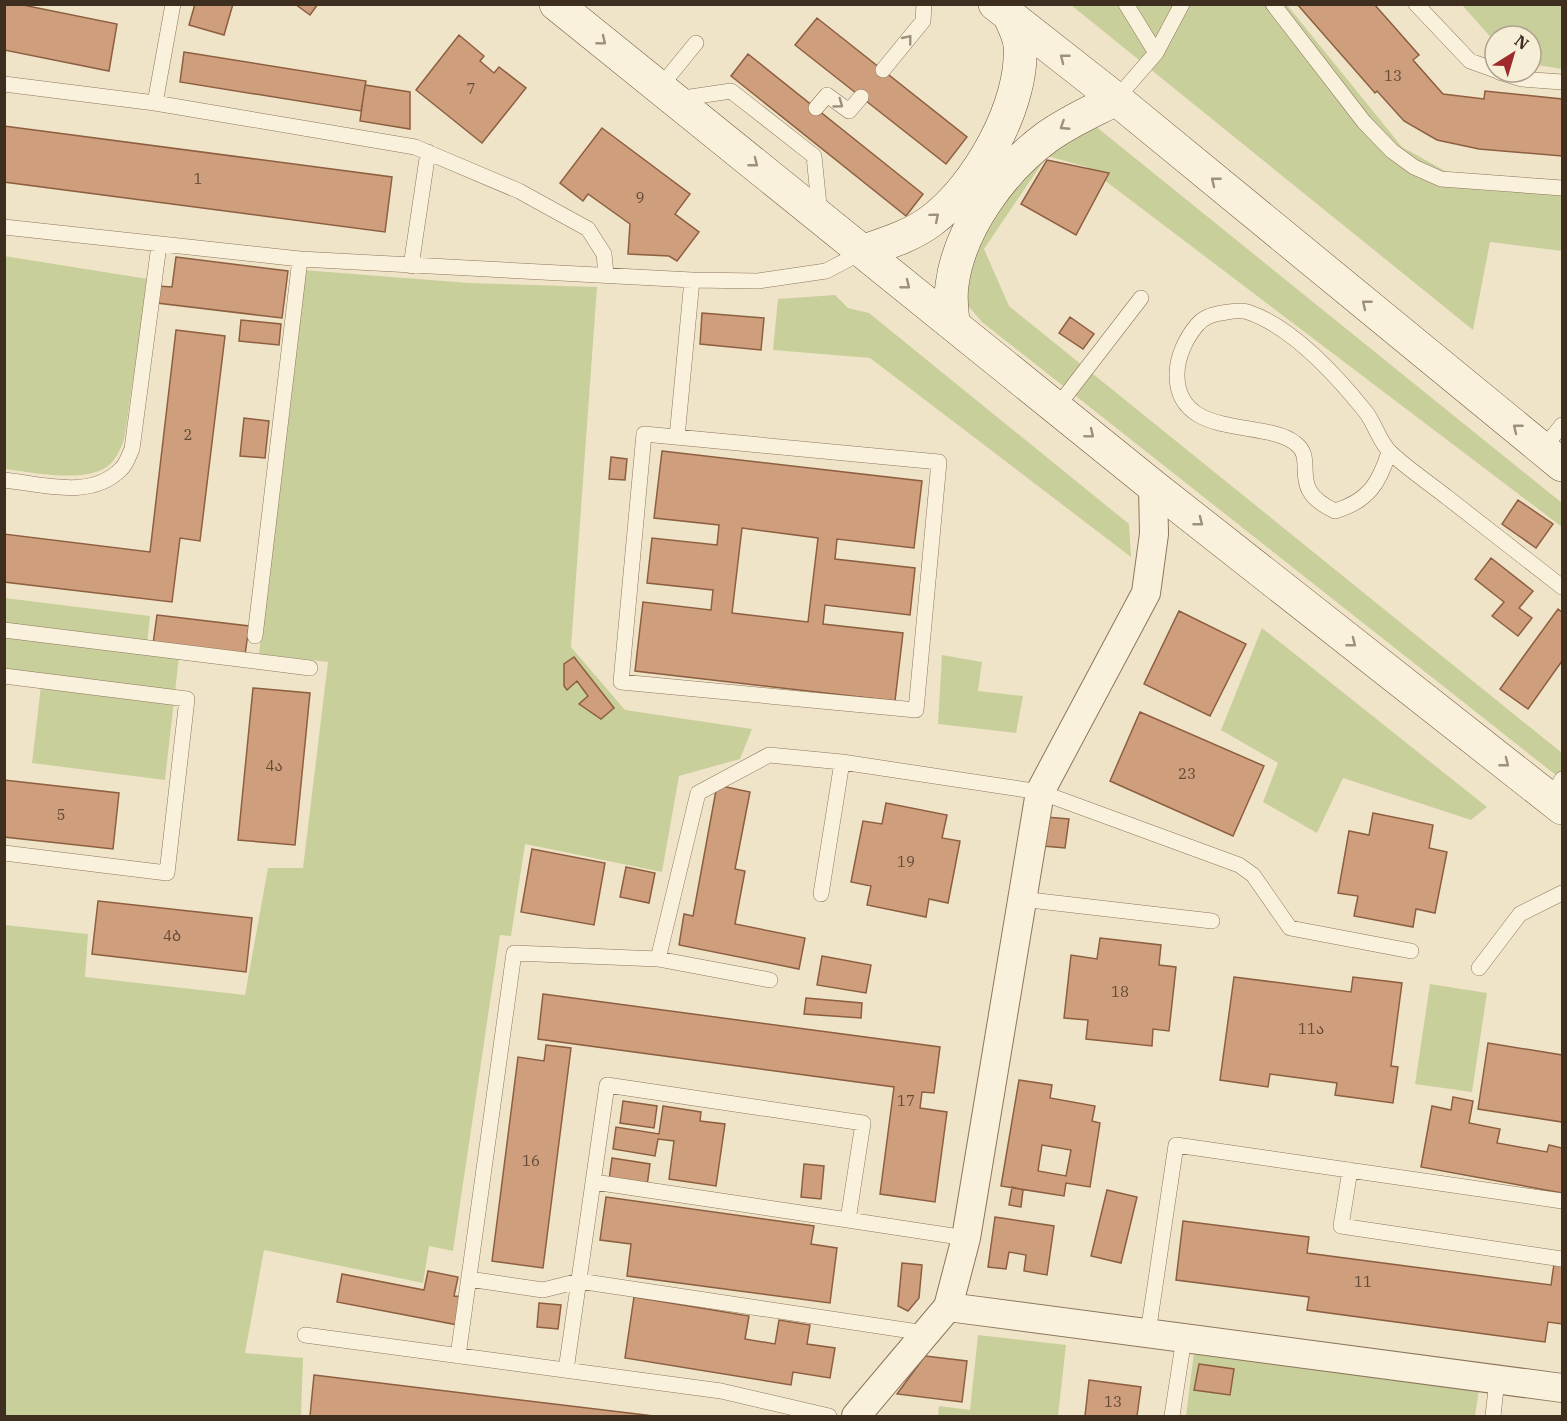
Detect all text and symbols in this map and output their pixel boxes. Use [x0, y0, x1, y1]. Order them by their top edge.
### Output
north arrow [1483, 24, 1543, 84]
text: N [1511, 30, 1533, 54]
one-way arrow [595, 33, 606, 44]
one-way arrow [901, 35, 912, 46]
one-way arrow [1059, 54, 1070, 65]
house number: 13 [1384, 66, 1402, 85]
house number: 7 [466, 79, 476, 98]
one-way arrow [832, 97, 843, 108]
one-way arrow [1060, 118, 1070, 130]
one-way arrow [747, 156, 758, 167]
house number: 1 [193, 169, 203, 188]
one-way arrow [1211, 177, 1222, 188]
house number: 9 [635, 188, 645, 207]
one-way arrow [928, 213, 939, 224]
one-way arrow [900, 277, 911, 288]
one-way arrow [1362, 301, 1373, 312]
one-way arrow [1513, 424, 1524, 435]
house number: 2 [183, 425, 193, 444]
one-way arrow [1084, 427, 1095, 438]
one-way arrow [1193, 514, 1204, 525]
one-way arrow [1346, 635, 1357, 646]
house number: 4ა [265, 756, 283, 775]
one-way arrow [1499, 756, 1510, 767]
house number: 23 [1178, 764, 1196, 783]
house number: 5 [56, 805, 66, 824]
house number: 19 [897, 852, 915, 871]
house number: 4ბ [163, 926, 181, 945]
house number: 18 [1111, 982, 1129, 1001]
house number: 11ა [1298, 1019, 1324, 1038]
house number: 17 [897, 1091, 915, 1110]
house number: 16 [522, 1151, 540, 1170]
house number: 11 [1354, 1272, 1372, 1291]
house number: 13 [1104, 1392, 1122, 1411]

